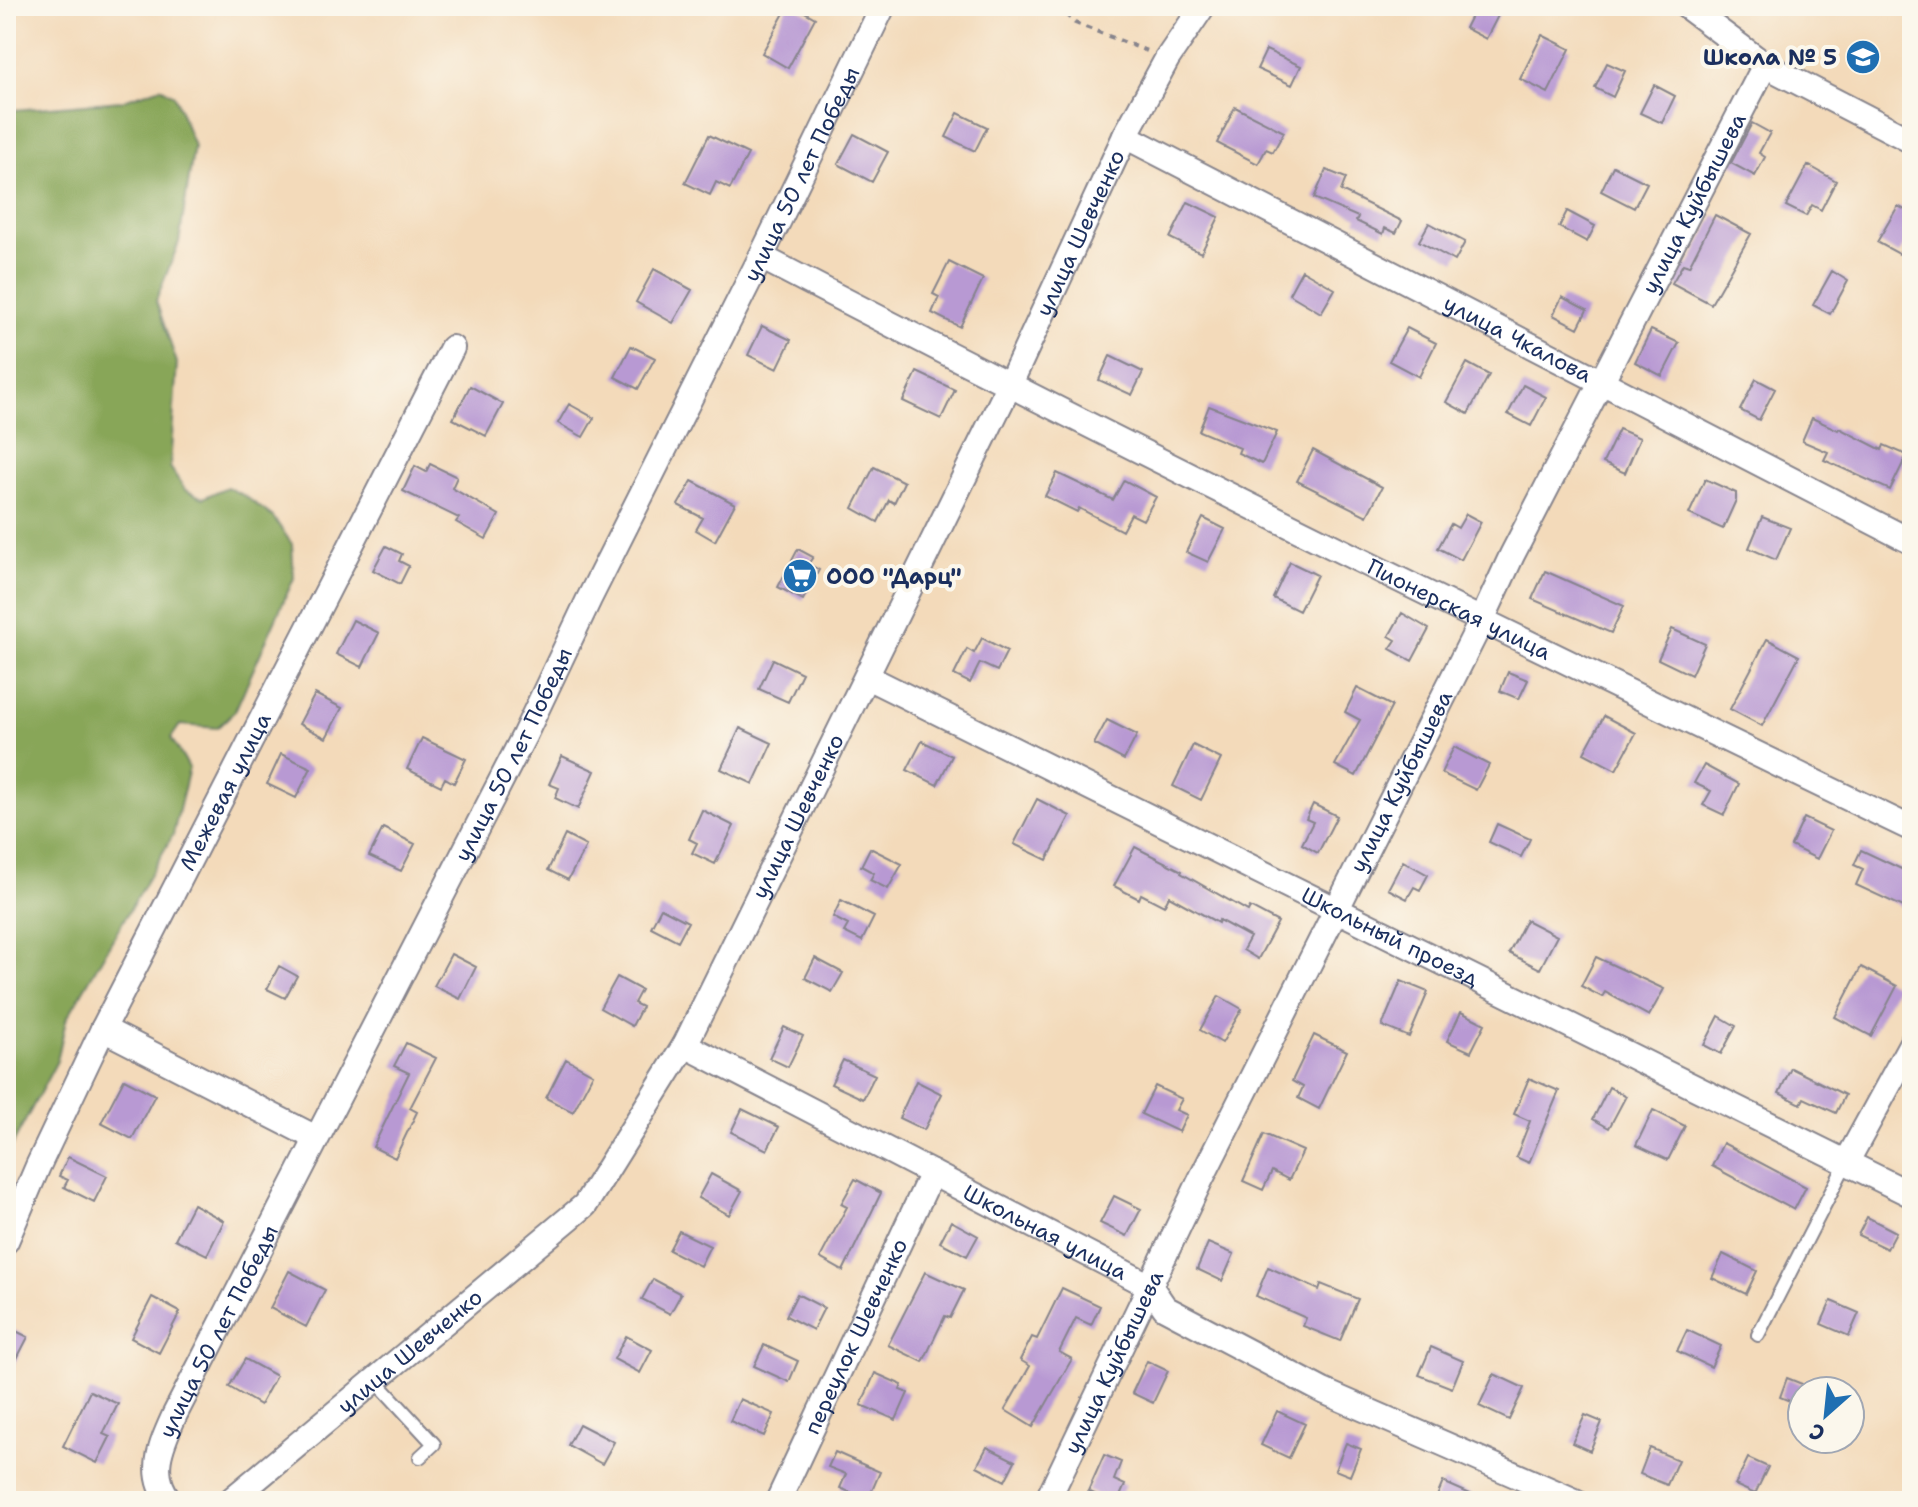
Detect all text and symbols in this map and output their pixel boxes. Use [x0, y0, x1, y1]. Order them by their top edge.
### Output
school or university icon: Школа № 5 [1844, 38, 1882, 76]
place label: Школа № 5 [1703, 43, 1837, 72]
street label: улица 50 лет Победы [737, 62, 866, 286]
street label: улица Куйбышева [1635, 107, 1753, 299]
street label: улица Шевченко [1029, 145, 1131, 321]
street label: улица Чкалова [1439, 288, 1597, 389]
street label: Пионерская улица [1363, 552, 1556, 667]
supermarket icon: ООО "Дарц" [781, 557, 819, 595]
place label: ООО "Дарц" [826, 562, 962, 591]
street label: улица 50 лет Победы [447, 643, 578, 866]
street label: улица Куйбышева [1343, 685, 1459, 877]
street label: Межевая улица [172, 707, 277, 875]
street label: улица Шевченко [745, 729, 850, 903]
street label: Школьный проезд [1296, 880, 1484, 993]
street label: Школьная улица [958, 1177, 1133, 1287]
street label: улица 50 лет Победы [152, 1220, 284, 1442]
street label: переулок Шевченко [797, 1234, 914, 1439]
street label: улица Куйбышева [1057, 1265, 1170, 1459]
street label: улица Шевченко [331, 1282, 488, 1420]
north arrow [1786, 1375, 1866, 1455]
text: С [1805, 1416, 1830, 1448]

